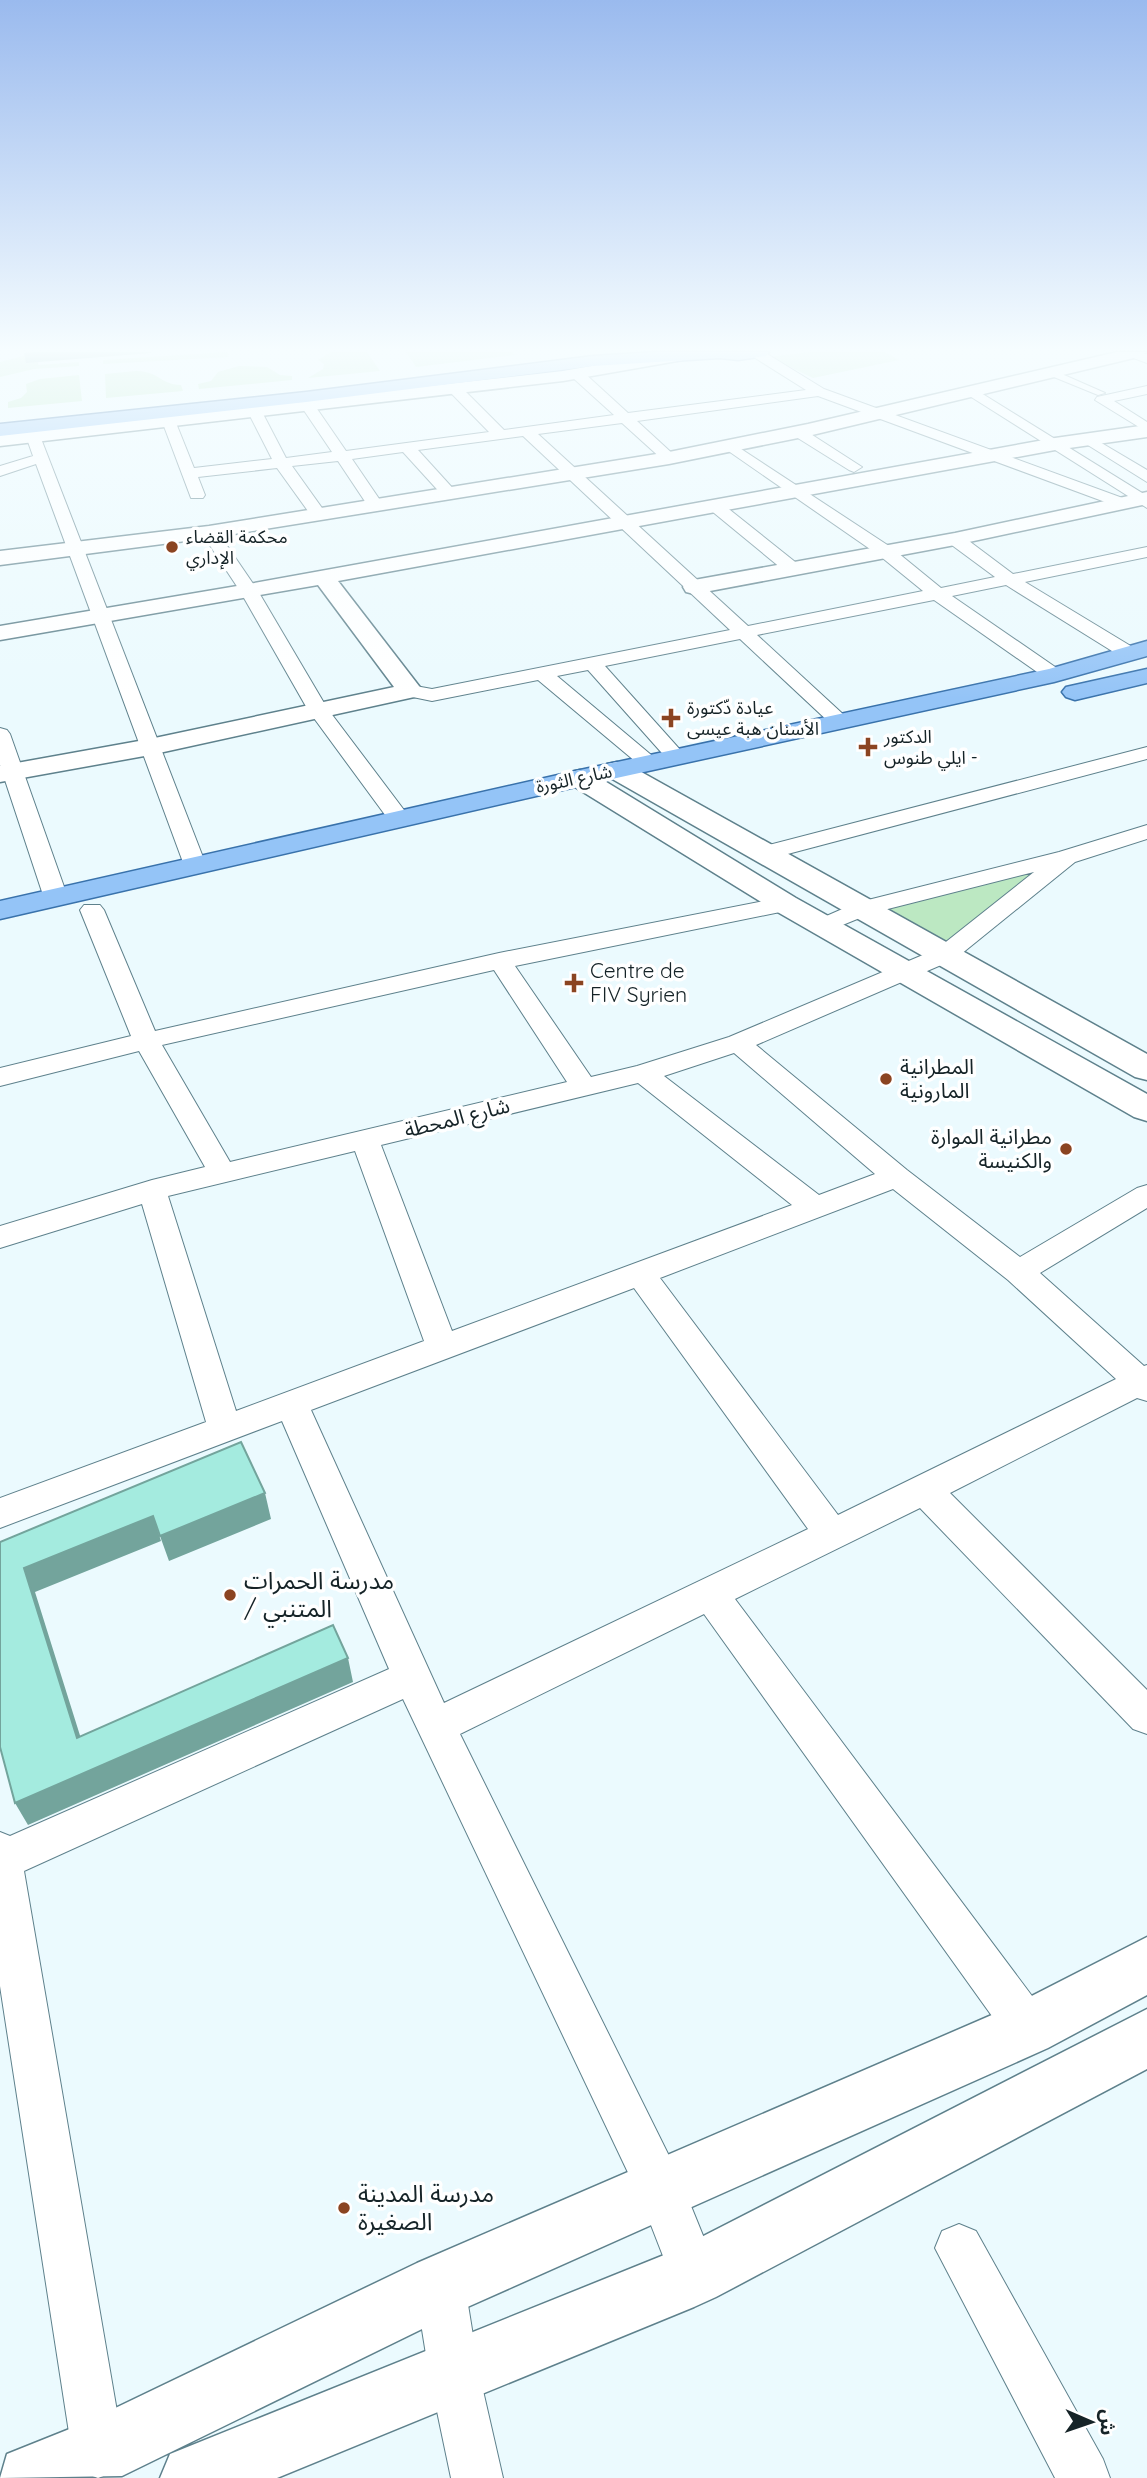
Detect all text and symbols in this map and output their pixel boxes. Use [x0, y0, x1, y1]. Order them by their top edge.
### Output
place label: محكمة القضاء الإداري [186, 525, 288, 571]
marker: محكمة القضاء الإداري [164, 539, 180, 555]
place label: عيادة دّكتورة الأسنان هبة عيسى [687, 696, 819, 740]
marker: عيادة دّكتورة الأسنان هبة عيسى [661, 708, 681, 728]
place label: الدكتور ايلي طنوس - [883, 725, 978, 771]
marker: الدكتور ايلي طنوس - [858, 737, 878, 757]
street label: شارع الثورة [534, 759, 615, 801]
place label: Centre de FIV Syrien [590, 957, 687, 1007]
marker: Centre de FIV Syrien [564, 973, 584, 993]
place label: المطرانية المارونية [900, 1053, 974, 1103]
marker: المطرانية المارونية [878, 1071, 894, 1087]
street label: شارع المحطة [401, 1091, 513, 1146]
place label: مطرانية الموارة والكنيسة [931, 1123, 1052, 1173]
marker: مطرانية الموارة والكنيسة [1058, 1141, 1074, 1157]
place label: مدرسة الحمرات / المتنبي [244, 1565, 394, 1628]
marker: مدرسة الحمرات / المتنبي [222, 1587, 238, 1603]
place label: مدرسة المدينة الصغيرة [358, 2178, 494, 2236]
marker: مدرسة المدينة الصغيرة [336, 2200, 352, 2216]
north arrow [1056, 2387, 1126, 2457]
text: ش [1096, 2409, 1120, 2436]

